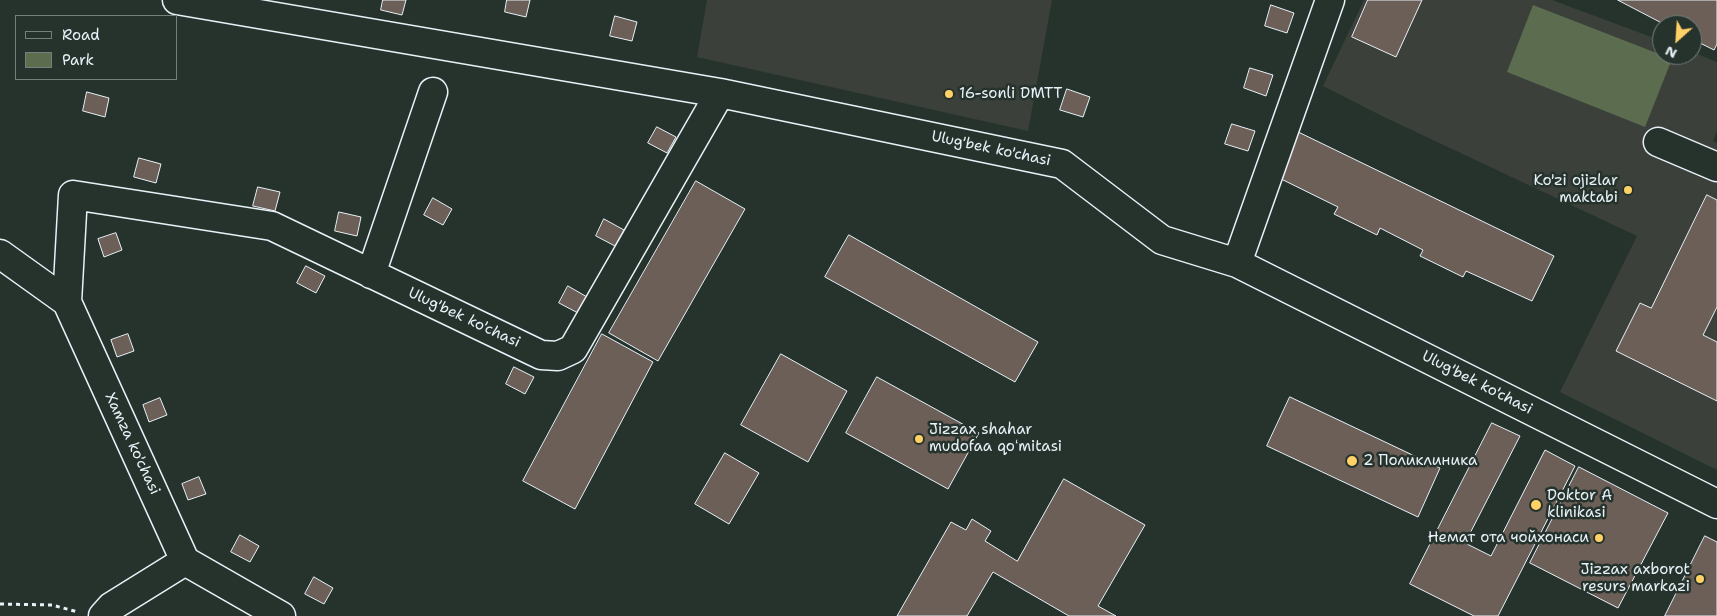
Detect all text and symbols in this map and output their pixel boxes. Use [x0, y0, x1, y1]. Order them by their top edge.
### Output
legend [15, 15, 178, 80]
north arrow [1652, 15, 1702, 65]
text: Road [62, 25, 100, 45]
text: N [1662, 42, 1680, 63]
text: Park [62, 50, 94, 70]
place label: 16-sonli DMTT [959, 85, 1063, 103]
marker: 16-sonli DMTT [943, 88, 955, 100]
street label: Ulug'bek ko'chasi [930, 128, 1052, 170]
place label: Ko'zi ojizlar maktabi [1534, 172, 1618, 207]
marker: Ko'zi ojizlar maktabi [1622, 184, 1634, 196]
street label: Ulug'bek ko'chasi [405, 284, 523, 352]
street label: Ulug'bek ko'chasi [1419, 347, 1535, 419]
street label: Xamza ko'chasi [100, 390, 164, 498]
place label: Jizzax shahar mudofaa qoʻmitasi [929, 421, 1062, 456]
marker: Jizzax shahar mudofaa qoʻmitasi [913, 433, 925, 445]
place label: 2 Поликлиника [1363, 452, 1477, 470]
marker: 2 Поликлиника [1345, 454, 1359, 468]
place label: Doktor A klinikasi [1547, 487, 1612, 522]
marker: Doktor A klinikasi [1529, 498, 1543, 512]
place label: Hемат ота чойхонаси [1428, 529, 1589, 547]
marker: Hемат ота чойхонаси [1593, 532, 1605, 544]
place label: Jizzax axborot resurs markazi [1581, 561, 1690, 596]
marker: Jizzax axborot resurs markazi [1694, 573, 1706, 585]

